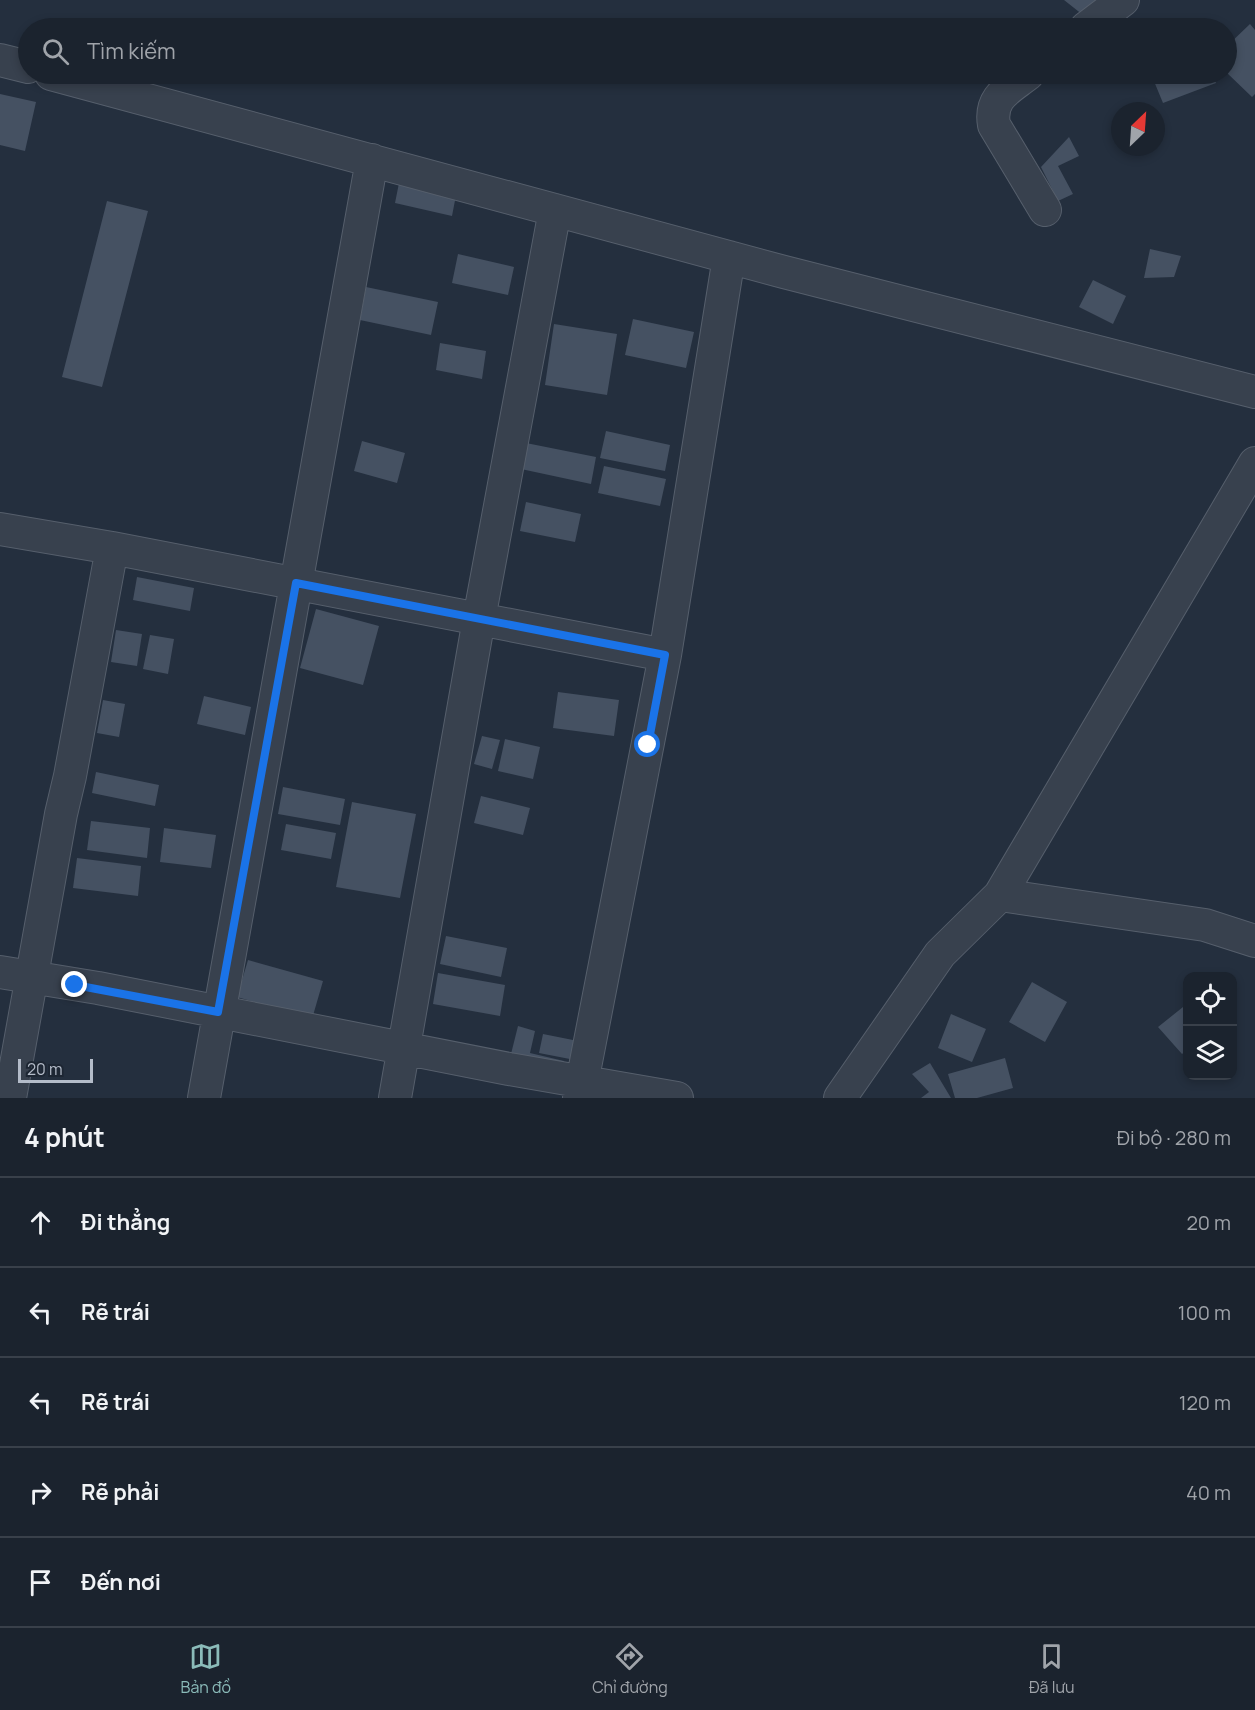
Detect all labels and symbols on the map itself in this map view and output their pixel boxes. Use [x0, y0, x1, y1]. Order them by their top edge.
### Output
north arrow [1111, 102, 1165, 156]
route start [634, 731, 660, 757]
route end [61, 971, 87, 997]
scale bar [18, 1056, 93, 1084]

